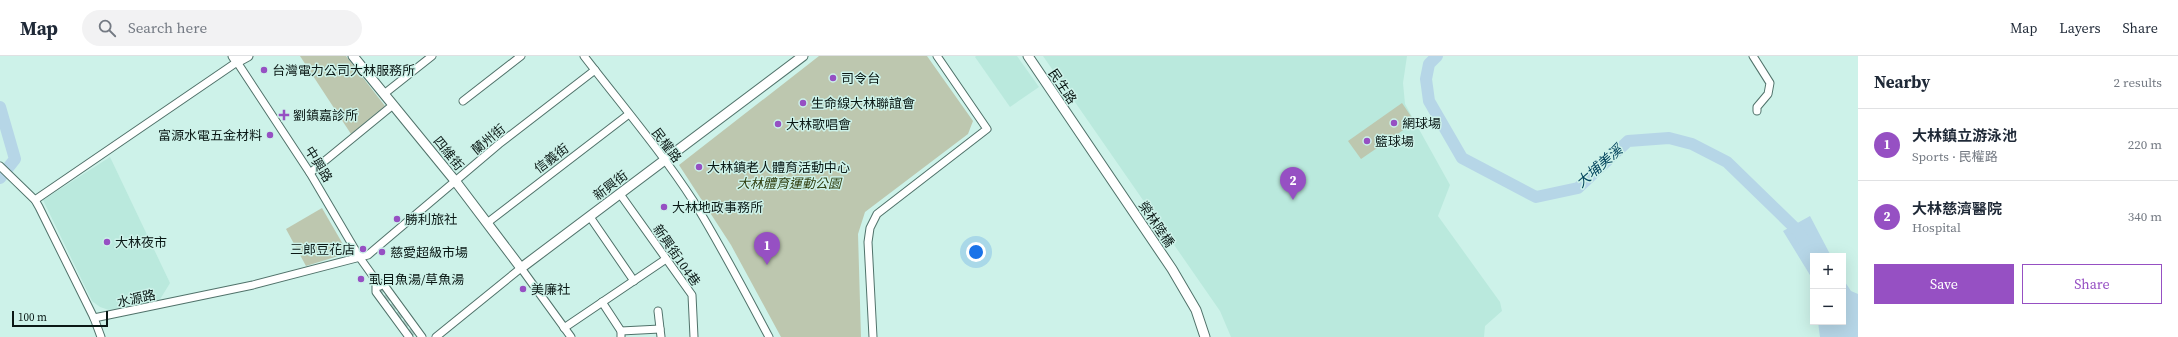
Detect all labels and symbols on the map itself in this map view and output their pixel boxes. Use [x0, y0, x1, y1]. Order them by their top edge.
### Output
place label: 台灣電力公司大林服務所 [272, 62, 415, 79]
marker: 台灣電力公司大林服務所 [259, 65, 269, 75]
street label: 民生路 [1045, 65, 1081, 107]
place label: 司令台 [841, 70, 880, 87]
marker: 司令台 [828, 73, 838, 83]
place label: 生命線大林聯誼會 [811, 95, 915, 112]
marker: 生命線大林聯誼會 [798, 98, 808, 108]
place label: 劉鎮嘉診所 [293, 107, 358, 124]
marker: 劉鎮嘉診所 [278, 109, 290, 121]
place label: 網球場 [1402, 115, 1441, 132]
place label: 大林歌唱會 [786, 116, 851, 133]
marker: 網球場 [1389, 118, 1399, 128]
marker: 大林歌唱會 [773, 119, 783, 129]
street label: 蘭州街 [468, 120, 509, 158]
street label: 民權路 [648, 125, 685, 166]
place label: 富源水電五金材料 [158, 127, 262, 144]
marker: 富源水電五金材料 [265, 130, 275, 140]
street label: 四維街 [430, 133, 467, 174]
place label: 籃球場 [1375, 133, 1414, 150]
marker: 籃球場 [1362, 136, 1372, 146]
water label: 大埔美溪 [1571, 139, 1628, 192]
street label: 信義街 [531, 140, 572, 177]
street label: 中興路 [301, 143, 336, 185]
place label: 大林鎮老人體育活動中心 [707, 159, 850, 176]
marker: 大林鎮老人體育活動中心 [694, 162, 704, 172]
street label: 新興街 [590, 167, 631, 204]
pin: 2 [1280, 167, 1306, 200]
park label: 大林體育運動公園 [737, 175, 843, 192]
street label: 榮林陸橋 [1135, 198, 1178, 251]
place label: 大林地政事務所 [672, 199, 763, 216]
marker: 大林地政事務所 [659, 202, 669, 212]
place label: 勝利旅社 [405, 211, 457, 228]
marker: 勝利旅社 [392, 214, 402, 224]
street label: 新興街104巷 [649, 221, 704, 289]
pin: 1 [754, 232, 780, 265]
place label: 大林夜市 [115, 234, 167, 251]
marker: 大林夜市 [102, 237, 112, 247]
place label: 三郎豆花店 [290, 241, 355, 258]
your location [966, 242, 986, 262]
marker: 三郎豆花店 [358, 244, 368, 254]
place label: 慈愛超級市場 [390, 244, 468, 261]
marker: 慈愛超級市場 [377, 247, 387, 257]
place label: 虱目魚湯/草魚湯 [369, 271, 464, 288]
marker: 虱目魚湯/草魚湯 [356, 274, 366, 284]
place label: 美廉社 [531, 281, 570, 298]
marker: 美廉社 [518, 284, 528, 294]
street label: 水源路 [115, 286, 157, 311]
scale bar [12, 309, 108, 328]

